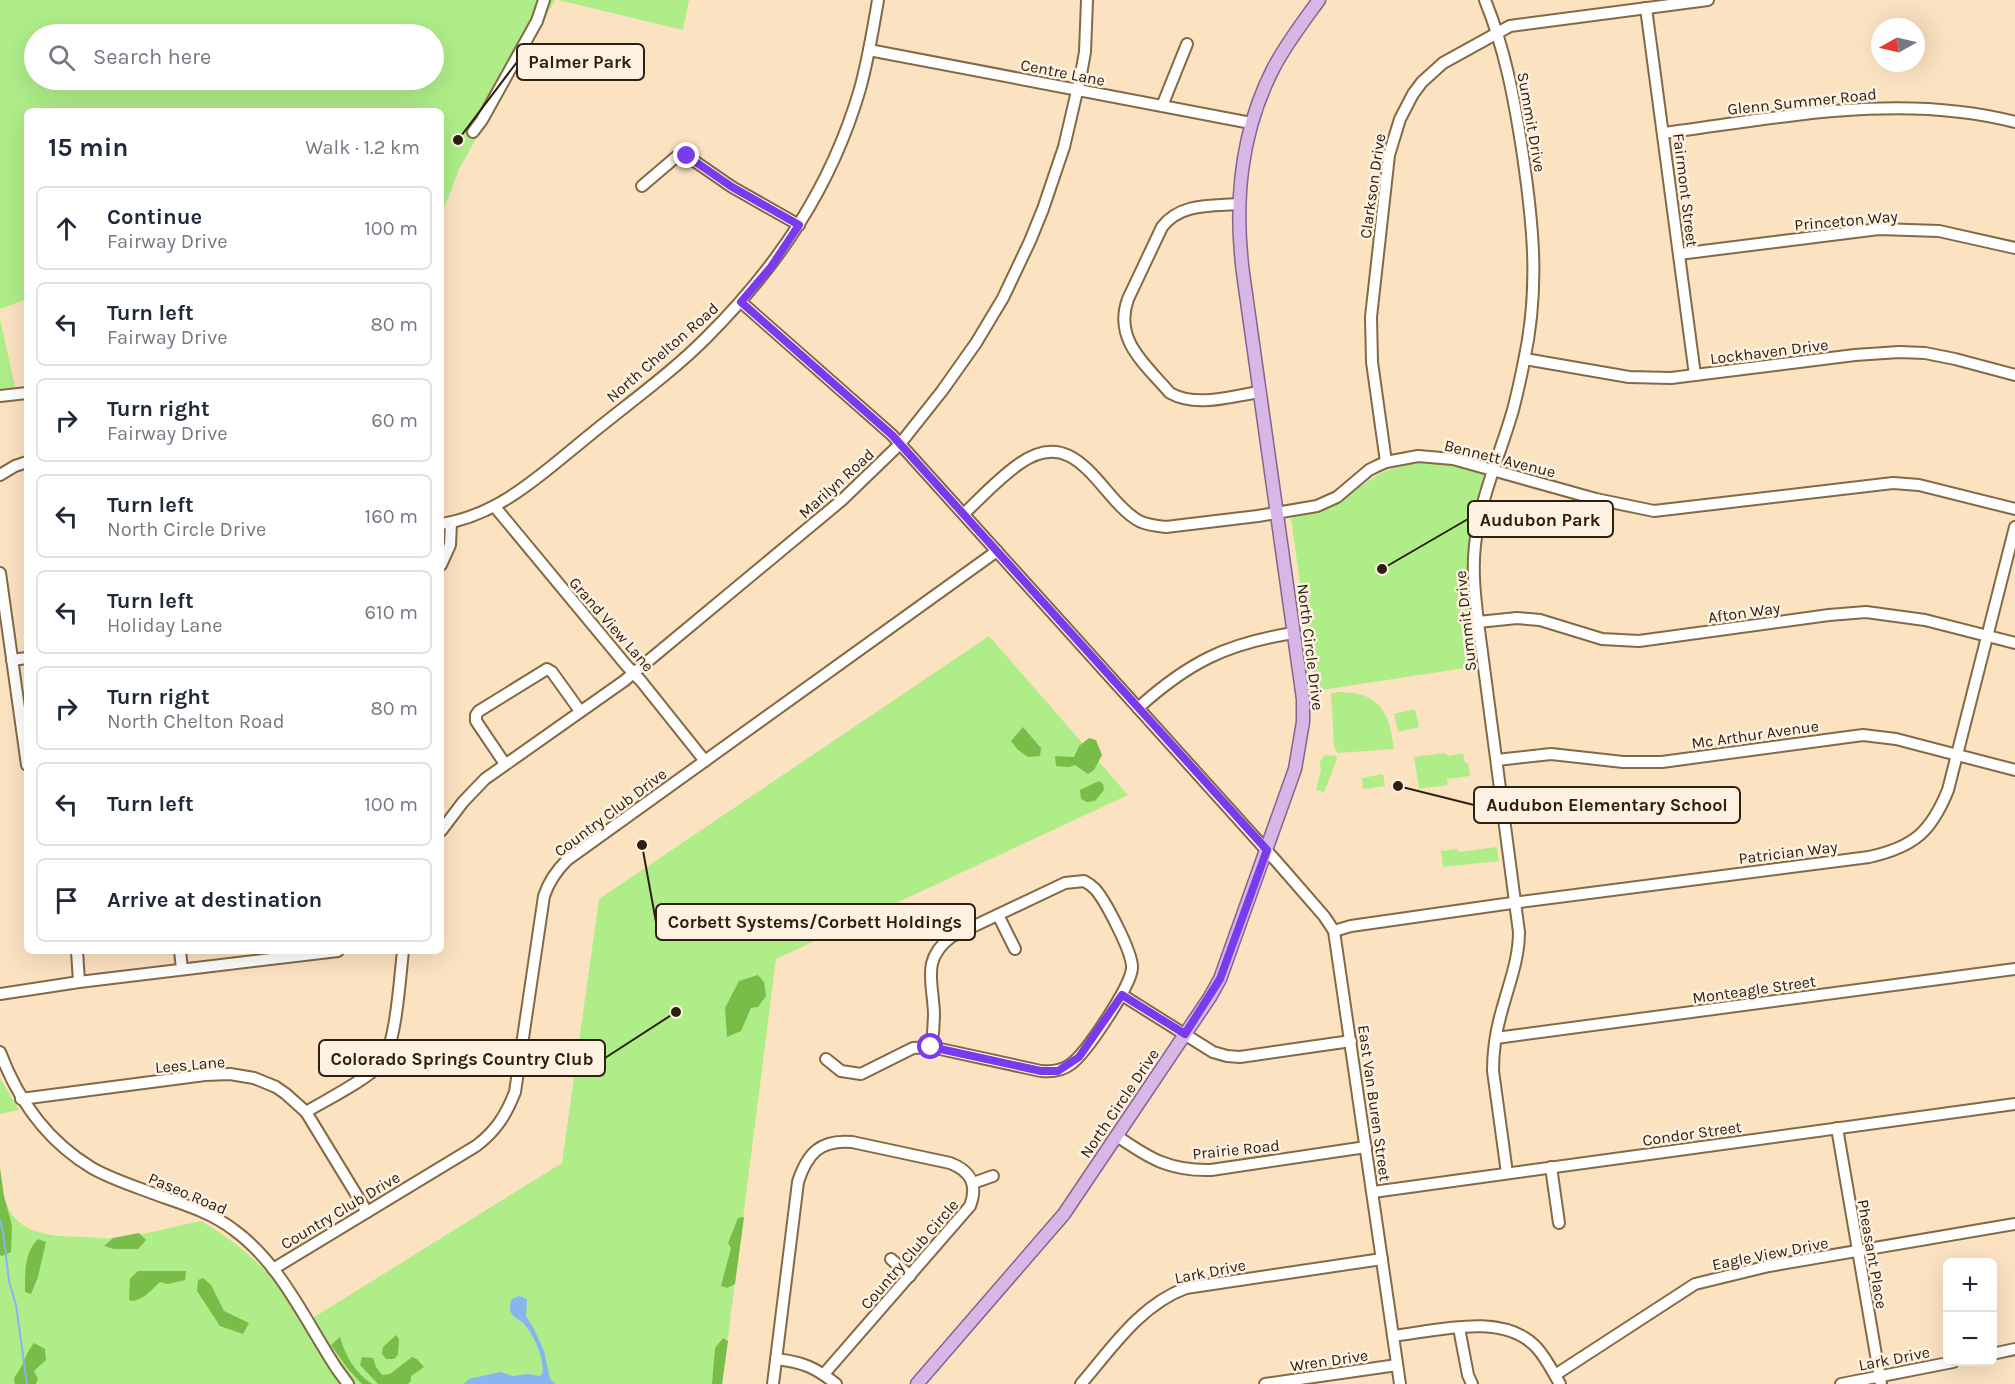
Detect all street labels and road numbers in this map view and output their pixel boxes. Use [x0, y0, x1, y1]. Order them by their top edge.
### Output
street label: Centre Lane [1019, 55, 1107, 90]
street label: Summit Drive [1513, 71, 1550, 174]
street label: Glenn Summer Road [1726, 84, 1878, 119]
street label: Clarkson Drive [1356, 132, 1389, 240]
street label: Fairmont Street [1669, 132, 1702, 248]
street label: Princeton Way [1794, 206, 1899, 234]
street label: North Chelton Road [602, 299, 722, 406]
street label: Lockhaven Drive [1709, 335, 1829, 368]
street label: Bennett Avenue [1442, 435, 1558, 482]
street label: Marilyn Road [795, 444, 878, 522]
street label: Summit Drive [1451, 570, 1480, 672]
street label: Grand View Lane [565, 573, 658, 676]
street label: North Circle Drive [1293, 583, 1328, 711]
street label: Afton Way [1707, 598, 1782, 627]
street label: Mc Arthur Avenue [1690, 716, 1820, 753]
street label: Country Club Drive [550, 764, 670, 861]
street label: Patrician Way [1737, 837, 1839, 868]
street label: Monteagle Street [1691, 971, 1817, 1008]
street label: East Van Buren Street [1354, 1024, 1395, 1183]
street label: North Circle Drive [1076, 1045, 1163, 1161]
street label: Lees Lane [154, 1052, 226, 1077]
street label: Condor Street [1641, 1117, 1743, 1150]
street label: Prairie Road [1191, 1135, 1281, 1164]
street label: Country Club Drive [277, 1167, 403, 1253]
street label: Paseo Road [146, 1168, 230, 1219]
street label: Country Club Circle [856, 1195, 962, 1313]
street label: Pheasant Place [1854, 1198, 1891, 1310]
street label: Eagle View Drive [1710, 1233, 1830, 1274]
street label: Lark Drive [1173, 1255, 1247, 1288]
street label: Lark Drive [1857, 1342, 1931, 1375]
street label: Wren Drive [1289, 1346, 1369, 1375]

